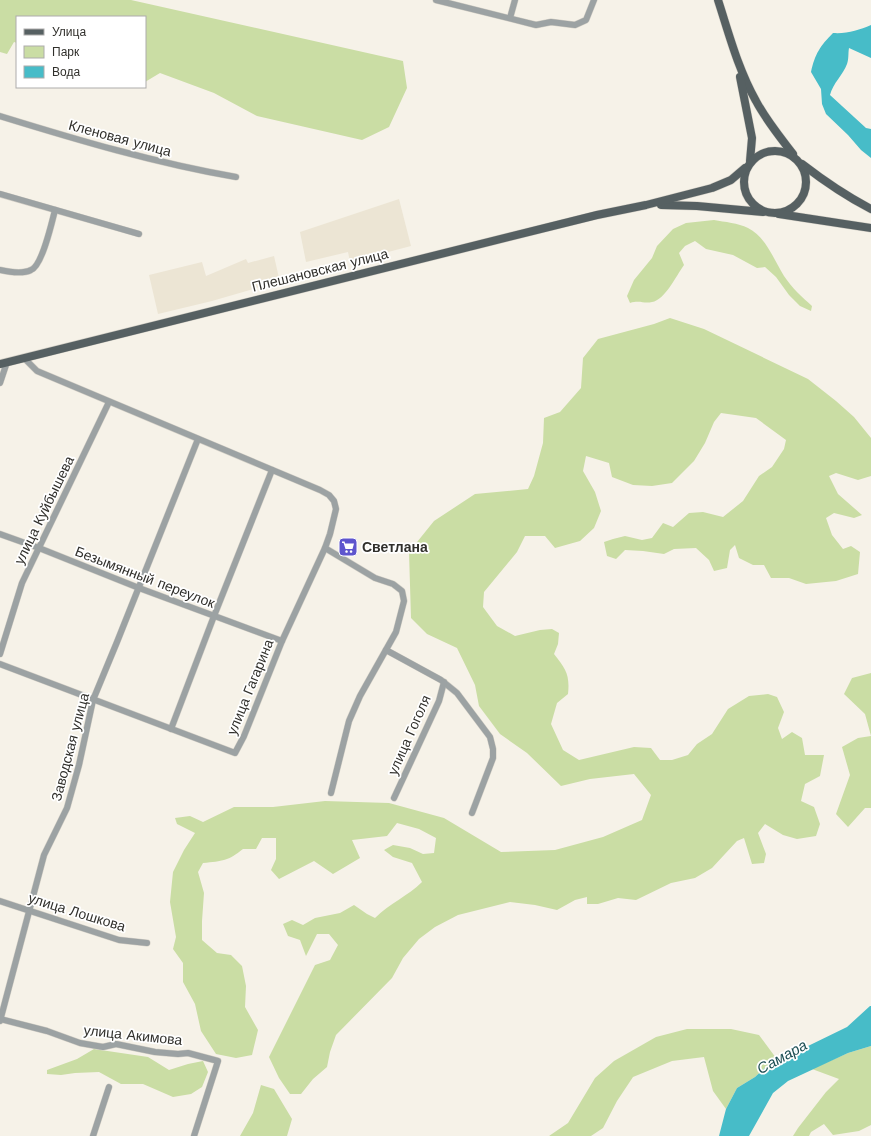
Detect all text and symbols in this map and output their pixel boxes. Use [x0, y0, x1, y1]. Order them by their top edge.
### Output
legend [16, 16, 146, 88]
text: Улица [52, 25, 86, 39]
text: Парк [52, 45, 80, 59]
text: Вода [52, 65, 80, 79]
street label: Кленовая улица [67, 117, 173, 159]
street label: Плешановская улица [250, 245, 390, 295]
street label: улица Куйбышева [11, 453, 77, 567]
supermarket icon: Светлана [337, 536, 359, 558]
place label: Светлана [362, 539, 428, 555]
street label: Безымянный переулок [73, 543, 218, 611]
street label: улица Гагарина [224, 637, 277, 737]
street label: Заводская улица [48, 691, 92, 803]
street label: улица Гоголя [384, 693, 434, 777]
street label: улица Лошкова [27, 890, 128, 934]
street label: улица Акимова [83, 1022, 183, 1048]
water label: Самара [754, 1036, 810, 1078]

